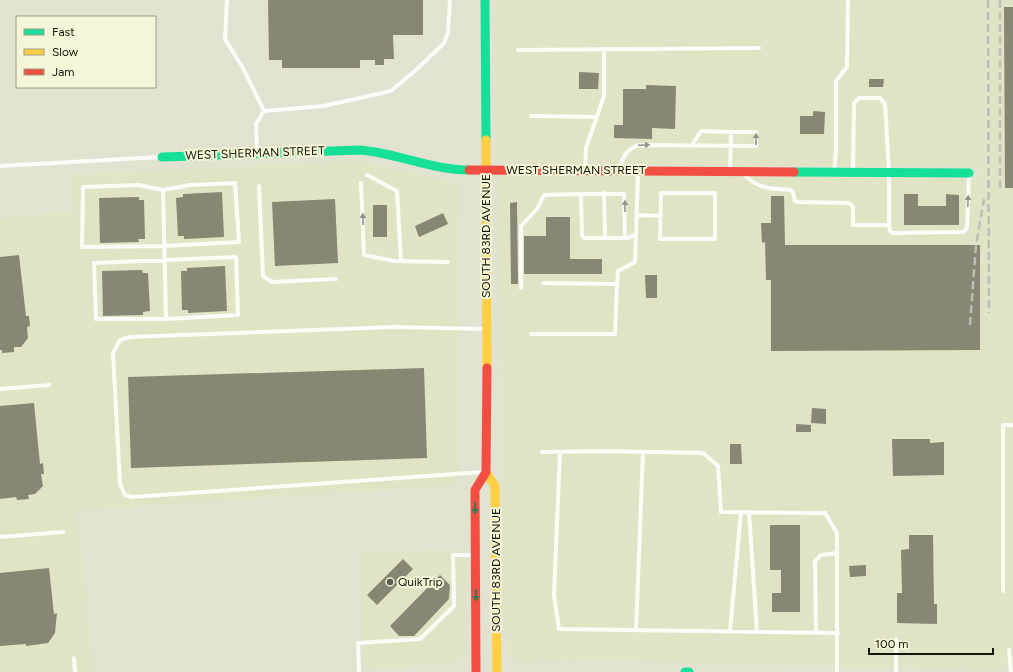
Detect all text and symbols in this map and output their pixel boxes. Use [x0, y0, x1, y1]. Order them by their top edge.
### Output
legend [16, 16, 156, 88]
text: Fast [52, 25, 75, 39]
text: Slow [52, 45, 79, 59]
text: Jam [52, 65, 75, 79]
one-way arrow [753, 132, 759, 145]
one-way arrow [638, 142, 650, 149]
street label: WEST SHERMAN STREET [185, 144, 325, 162]
street label: WEST SHERMAN STREET [506, 163, 646, 177]
street label: SOUTH 83RD AVENUE [479, 174, 493, 298]
one-way arrow [964, 195, 971, 207]
one-way arrow [622, 199, 628, 212]
one-way arrow [359, 213, 366, 225]
one-way arrow [472, 502, 478, 515]
street label: SOUTH 83RD AVENUE [489, 508, 503, 632]
place label: QuikTrip [398, 575, 443, 589]
marker: QuikTrip [385, 577, 395, 587]
one-way arrow [473, 589, 479, 602]
scale bar [869, 630, 993, 656]
text: 100 m [875, 637, 909, 651]

